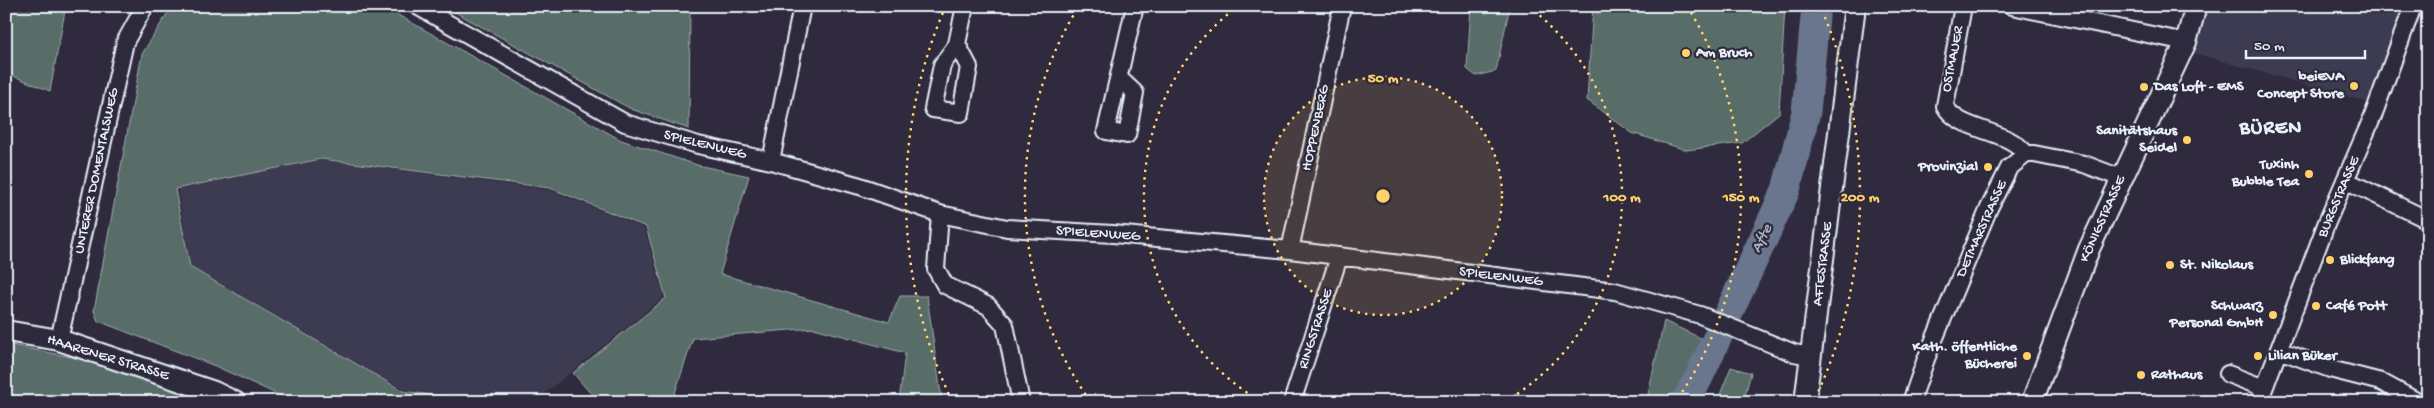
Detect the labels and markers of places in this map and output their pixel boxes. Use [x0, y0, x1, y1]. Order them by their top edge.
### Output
place label: Am Bruch [1695, 44, 1752, 62]
marker: Am Bruch [1680, 47, 1692, 59]
place label: beiEVA Concept Store [2256, 68, 2345, 103]
place label: Das Loft - EMS [2152, 78, 2245, 96]
marker: beiEVA Concept Store [2348, 80, 2360, 92]
marker: Das Loft - EMS [2138, 81, 2150, 93]
place label: Sanitätshaus Seidel [2096, 122, 2178, 157]
marker: Sanitätshaus Seidel [2181, 134, 2193, 146]
place label: Tuxinh Bubble Tea [2231, 156, 2300, 191]
place label: Provinzial [1917, 158, 1979, 176]
marker: Provinzial [1982, 161, 1994, 173]
marker: Tuxinh Bubble Tea [2303, 168, 2315, 180]
centre of rings [1374, 187, 1392, 205]
place label: Blickfang [2339, 251, 2395, 269]
marker: Blickfang [2324, 254, 2336, 266]
place label: St. Nikolaus [2180, 256, 2255, 274]
marker: St. Nikolaus [2164, 259, 2176, 271]
place label: Schwarz Personal GmbH [2168, 297, 2264, 332]
place label: Café Pott [2325, 297, 2389, 315]
marker: Café Pott [2310, 300, 2322, 312]
marker: Schwarz Personal GmbH [2267, 309, 2279, 321]
place label: Kath. öffentliche Bücherei [1912, 338, 2018, 373]
place label: Lilian Büker [2268, 347, 2338, 365]
marker: Kath. öffentliche Bücherei [2021, 350, 2033, 362]
marker: Lilian Büker [2252, 350, 2264, 362]
place label: Rathaus [2150, 366, 2204, 384]
marker: Rathaus [2135, 369, 2147, 381]

